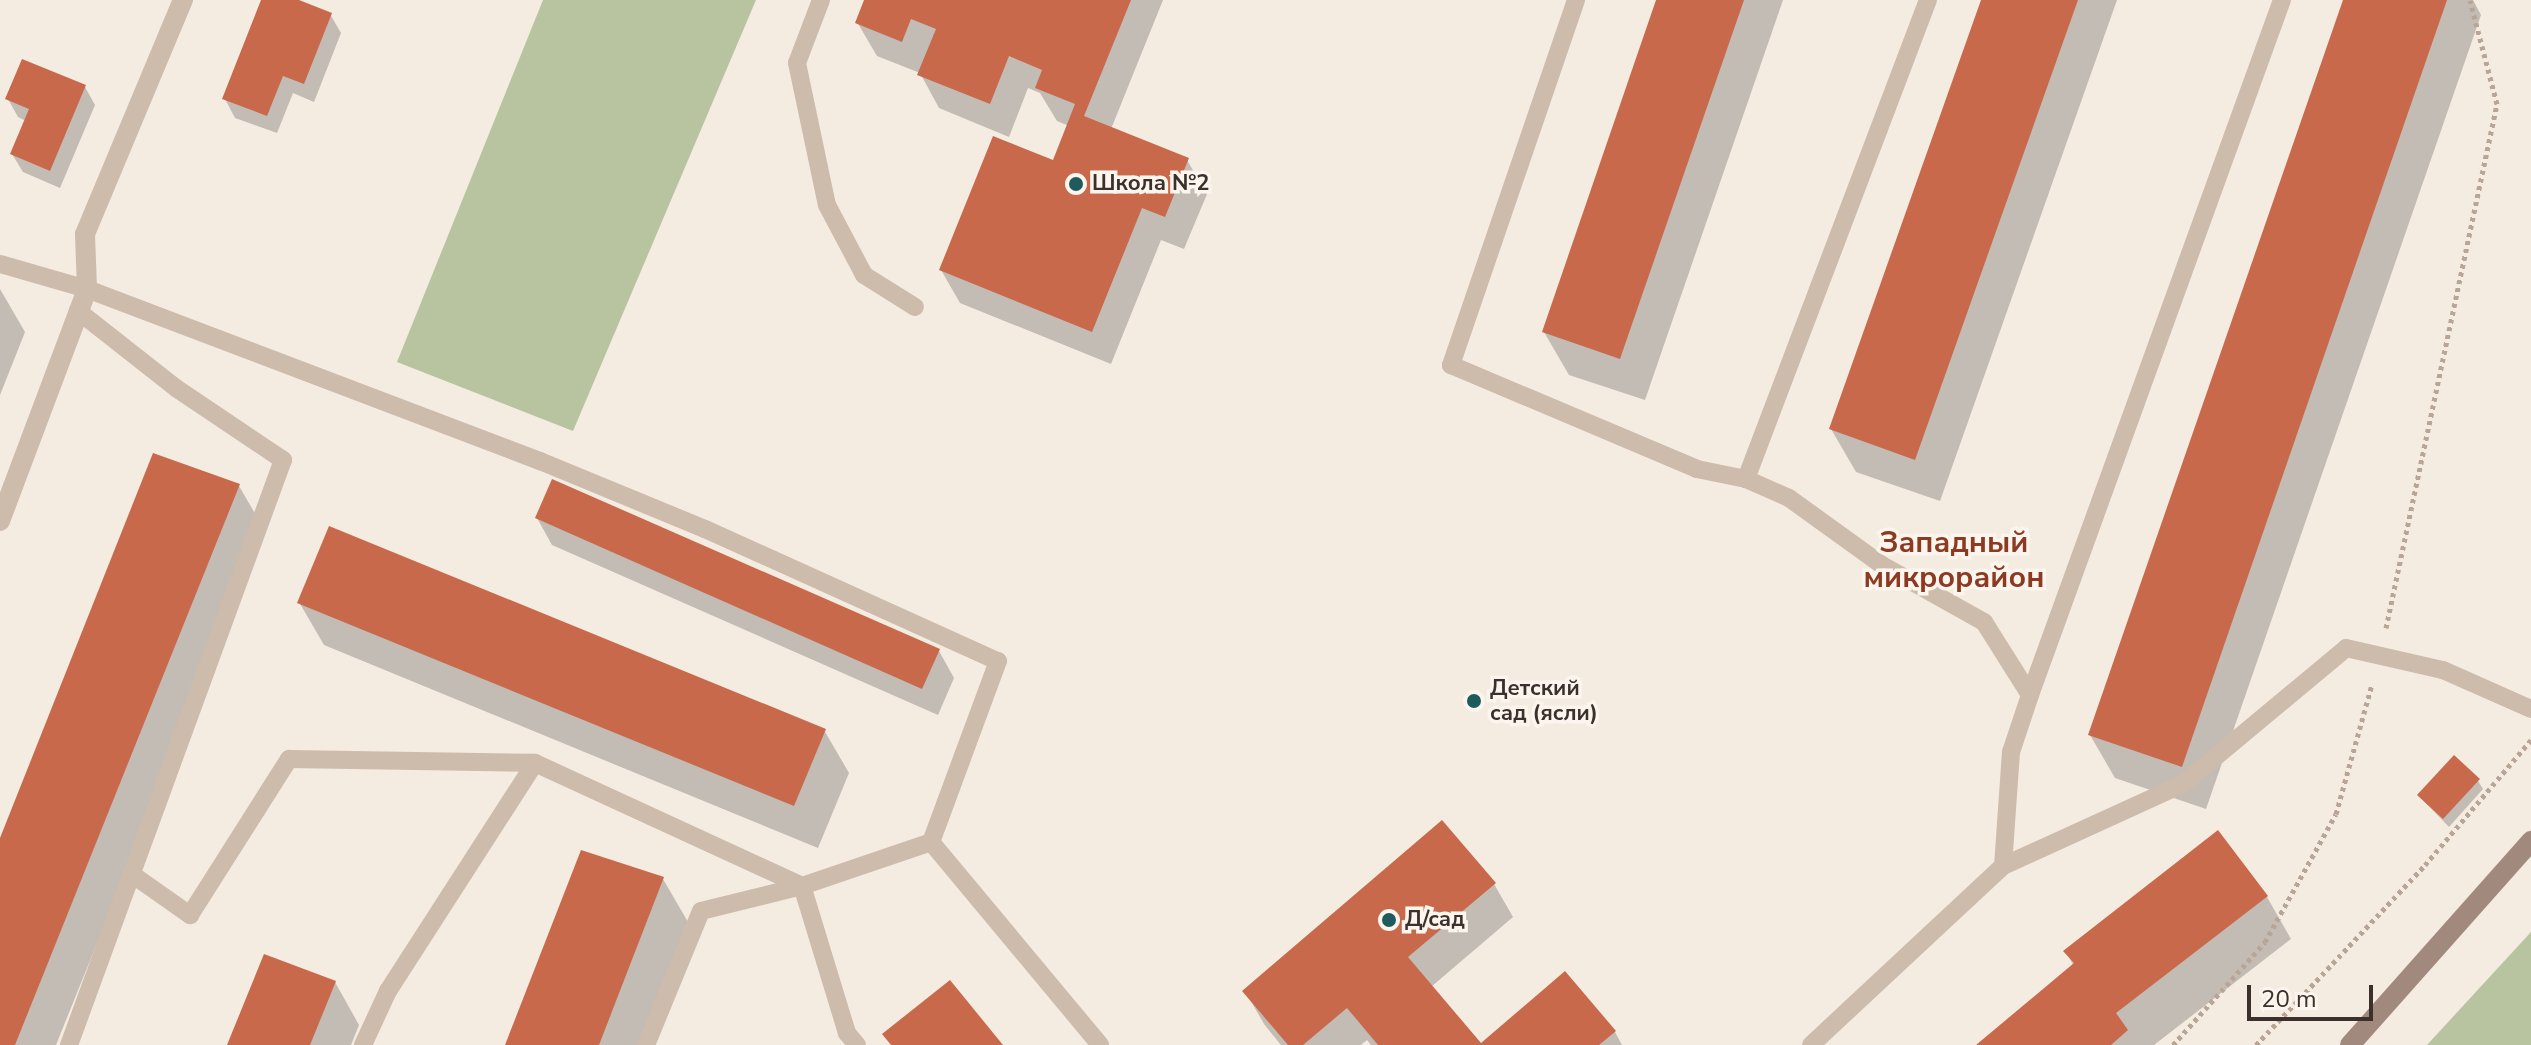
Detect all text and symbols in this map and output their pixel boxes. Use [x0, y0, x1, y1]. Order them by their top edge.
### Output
place label: Школа №2 [1092, 171, 1209, 197]
marker: Школа №2 [1067, 175, 1085, 193]
district label: Западный микрорайон [1864, 525, 2044, 596]
place label: Детский сад (ясли) [1490, 675, 1598, 726]
marker: Детский сад (ясли) [1465, 692, 1483, 710]
place label: Д/сад [1405, 907, 1465, 933]
marker: Д/сад [1380, 911, 1398, 929]
scale bar [2251, 969, 2377, 1019]
text: 20 m [2261, 983, 2317, 1015]

